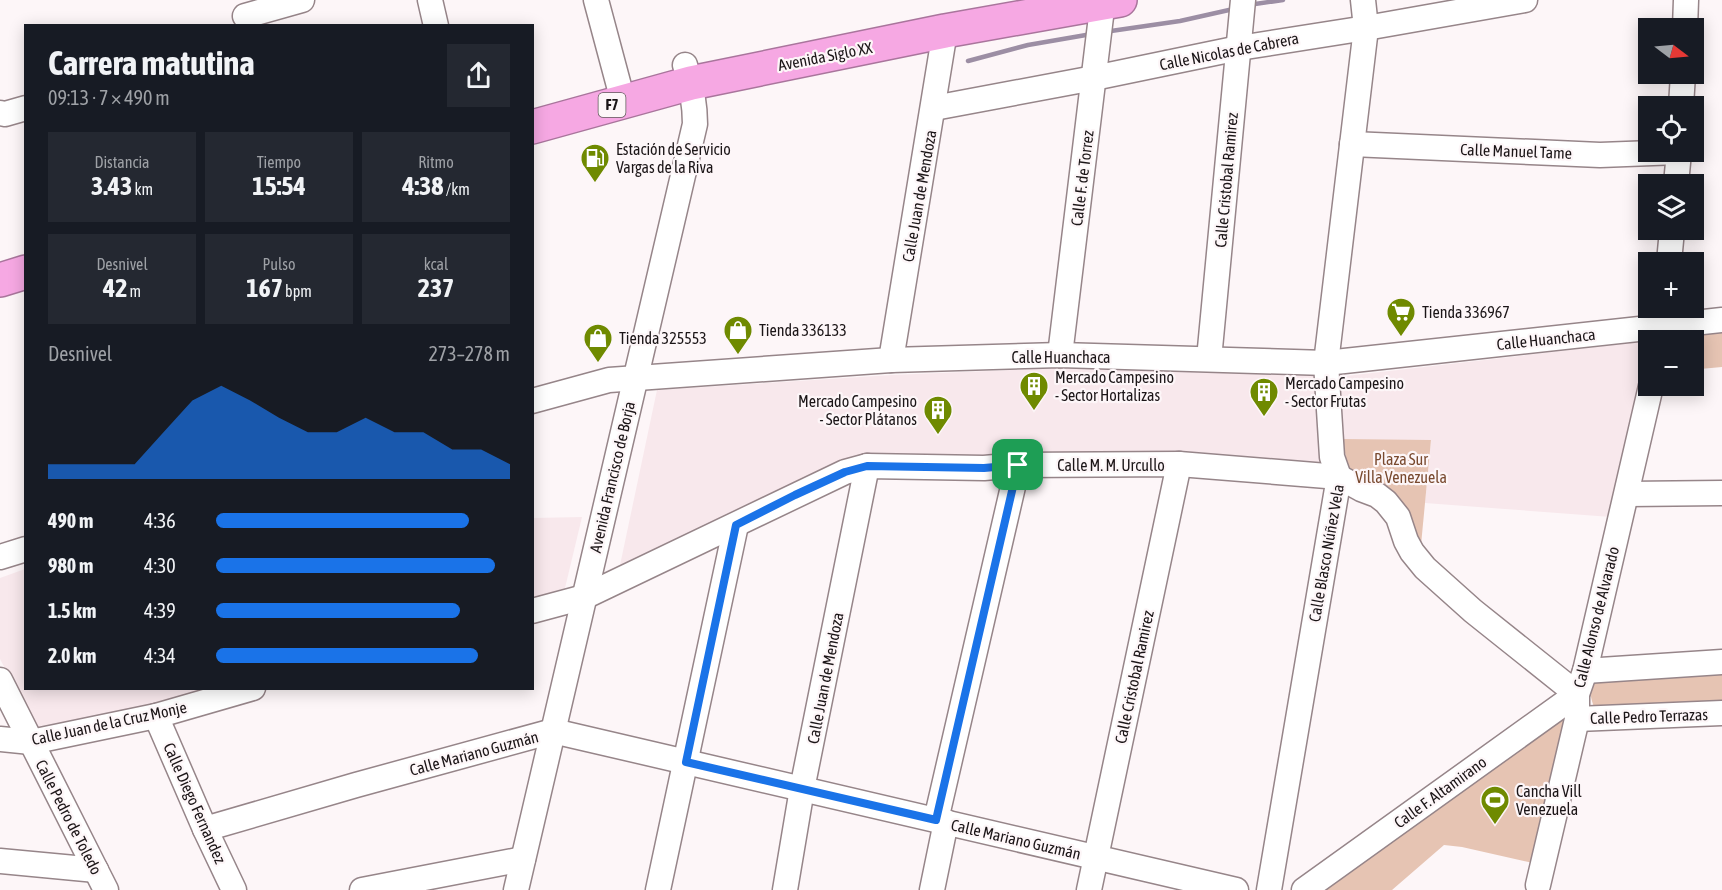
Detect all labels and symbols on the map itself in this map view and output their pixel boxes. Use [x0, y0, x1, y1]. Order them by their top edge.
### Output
north arrow [1638, 18, 1704, 84]
street label: Calle Nicolas de Cabrera [1158, 29, 1300, 73]
street label: Avenida Siglo XX [776, 38, 875, 75]
road number: F7 [598, 93, 626, 117]
street label: Calle Cristobal Ramirez [1211, 112, 1241, 248]
street label: Calle Juan de Mendoza [899, 129, 939, 263]
street label: Calle F. de Torrez [1067, 129, 1097, 227]
place label: Estación de Servicio Vargas de la Riva [616, 140, 731, 177]
street label: Calle Manuel Tame [1460, 140, 1572, 162]
fuel station icon: Estación de Servicio Vargas de la Riva [579, 142, 611, 184]
supermarket icon: Tienda 336967 [1385, 296, 1417, 338]
place label: Tienda 336967 [1422, 303, 1510, 321]
shop icon: Tienda 336133 [722, 314, 754, 356]
place label: Tienda 336133 [759, 321, 847, 339]
shop icon: Tienda 325553 [582, 322, 614, 364]
street label: Calle Huanchaca [1496, 325, 1596, 353]
place label: Tienda 325553 [619, 329, 707, 347]
street label: Calle Huanchaca [1011, 348, 1111, 366]
place label: Mercado Campesino - Sector Hortalizas [1055, 368, 1174, 404]
building icon: Mercado Campesino - Sector Hortalizas [1018, 370, 1050, 412]
place label: Mercado Campesino - Sector Frutas [1285, 374, 1404, 410]
building icon: Mercado Campesino - Sector Frutas [1248, 376, 1280, 418]
place label: Mercado Campesino - Sector Plátanos [798, 392, 917, 428]
building icon: Mercado Campesino - Sector Plátanos [922, 394, 954, 436]
street label: Avenida Francisco de Borja [586, 400, 639, 555]
pin [992, 439, 1043, 490]
park label: Plaza Sur Villa Venezuela [1355, 450, 1447, 486]
street label: Calle M. M. Urcullo [1057, 456, 1165, 474]
street label: Calle Blasco Núñez Vela [1305, 483, 1347, 623]
street label: Calle Alonso de Alvarado [1570, 545, 1622, 689]
street label: Calle Cristobal Ramirez [1111, 609, 1157, 745]
street label: Calle Juan de Mendoza [803, 611, 847, 745]
street label: Calle Juan de la Cruz Monje [30, 698, 188, 749]
street label: Calle Pedro Terrazas [1590, 705, 1709, 727]
street label: Calle Mariano Guzmán [408, 727, 540, 779]
street label: Calle Diego Fernandez [159, 740, 230, 867]
street label: Calle F. Altamirano [1390, 753, 1490, 831]
street label: Calle Pedro de Toledo [32, 757, 106, 877]
place label: Cancha Vill Venezuela [1516, 782, 1582, 818]
sports icon: Cancha Vill Venezuela [1479, 784, 1511, 826]
street label: Calle Mariano Guzmán [949, 815, 1083, 863]

